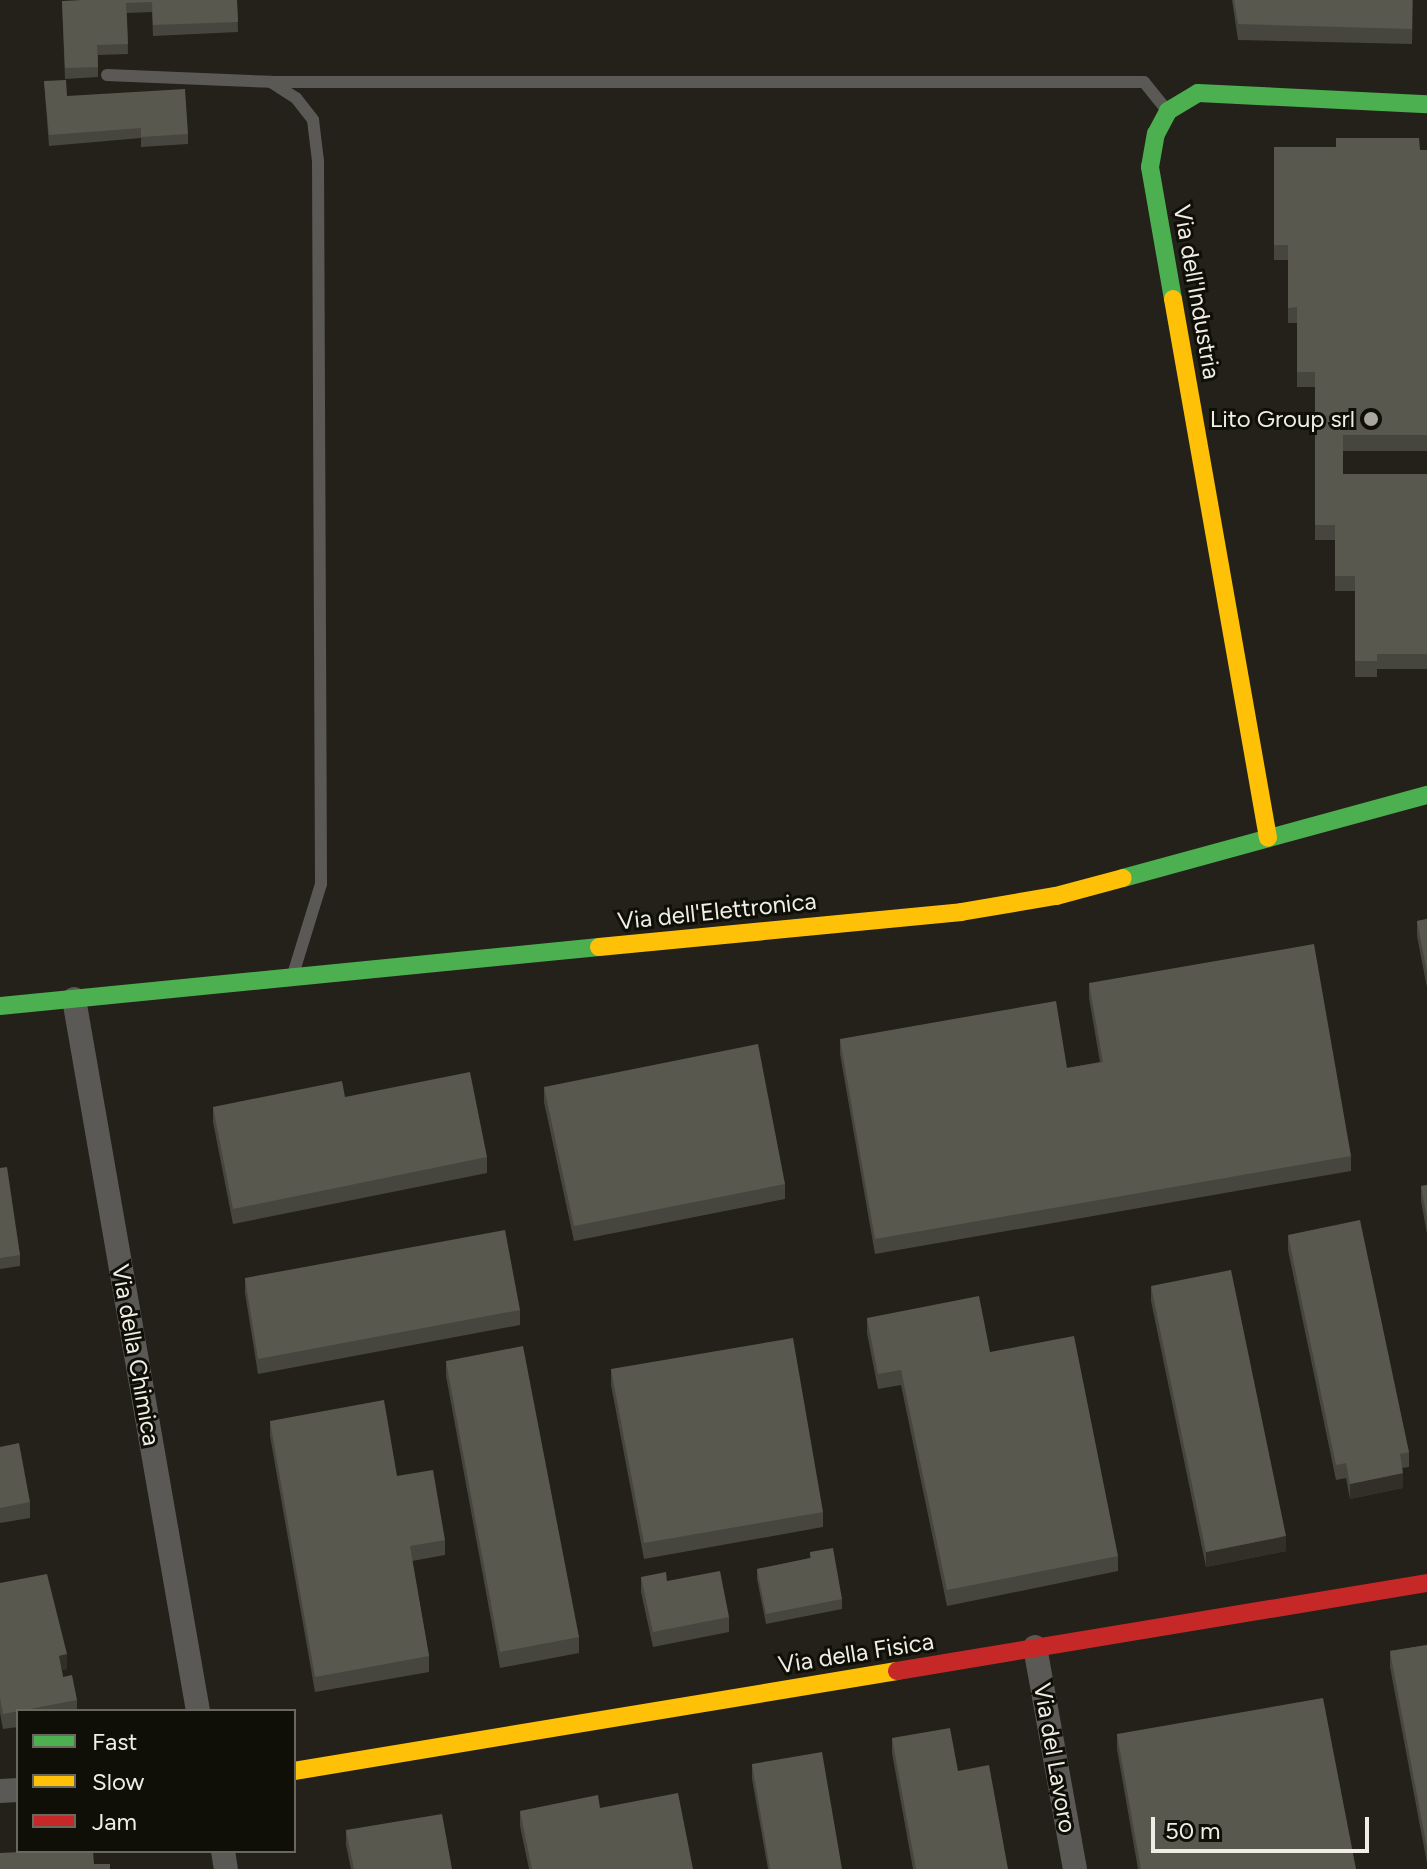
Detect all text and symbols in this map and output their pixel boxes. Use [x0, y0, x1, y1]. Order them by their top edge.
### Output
street label: Via dell'Industria [1168, 203, 1226, 381]
place label: Lito Group srl [1210, 405, 1355, 433]
marker: Lito Group srl [1362, 410, 1380, 428]
street label: Via dell'Elettronica [616, 886, 818, 936]
street label: Via della Chimica [106, 1262, 166, 1448]
street label: Via della Fisica [776, 1627, 936, 1679]
street label: Via del Lavoro [1028, 1681, 1082, 1835]
legend [16, 1709, 296, 1853]
text: Fast [92, 1727, 137, 1756]
text: Slow [92, 1767, 144, 1796]
scale bar [1155, 1801, 1373, 1851]
text: Jam [92, 1807, 137, 1836]
text: 50 m [1165, 1816, 1221, 1845]

